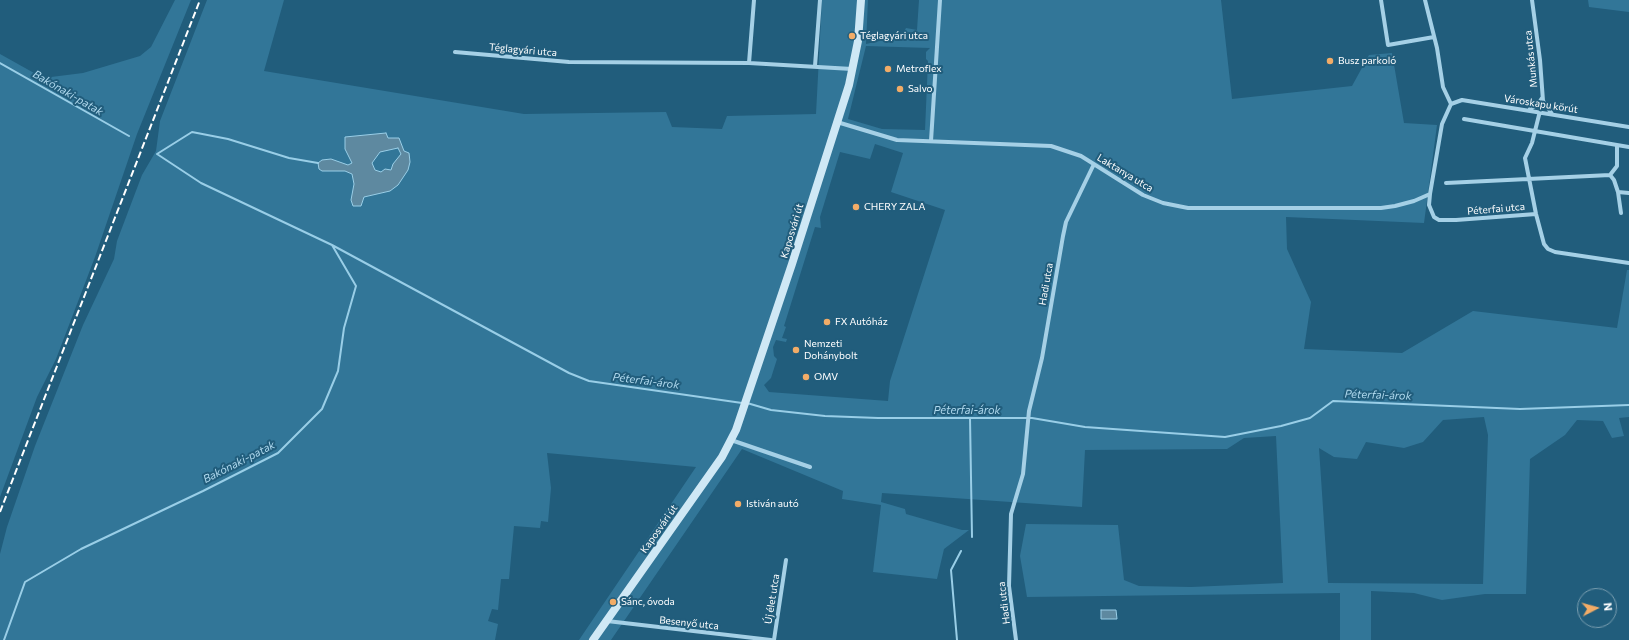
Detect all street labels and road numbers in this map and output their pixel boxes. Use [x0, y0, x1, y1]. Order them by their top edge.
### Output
street label: Munkás utca [1522, 30, 1540, 88]
street label: Téglagyári utca [489, 41, 557, 59]
street label: Városkapu körút [1503, 92, 1579, 116]
street label: Laktanya utca [1095, 152, 1155, 194]
street label: Péterfai utca [1467, 200, 1525, 218]
street label: Kaposvári út [778, 202, 806, 260]
street label: Hadi utca [1036, 262, 1056, 306]
street label: Kaposvári út [638, 502, 680, 556]
street label: Új élet utca [762, 573, 782, 625]
street label: Hadi utca [995, 581, 1013, 625]
street label: Besenyő utca [659, 614, 719, 632]

